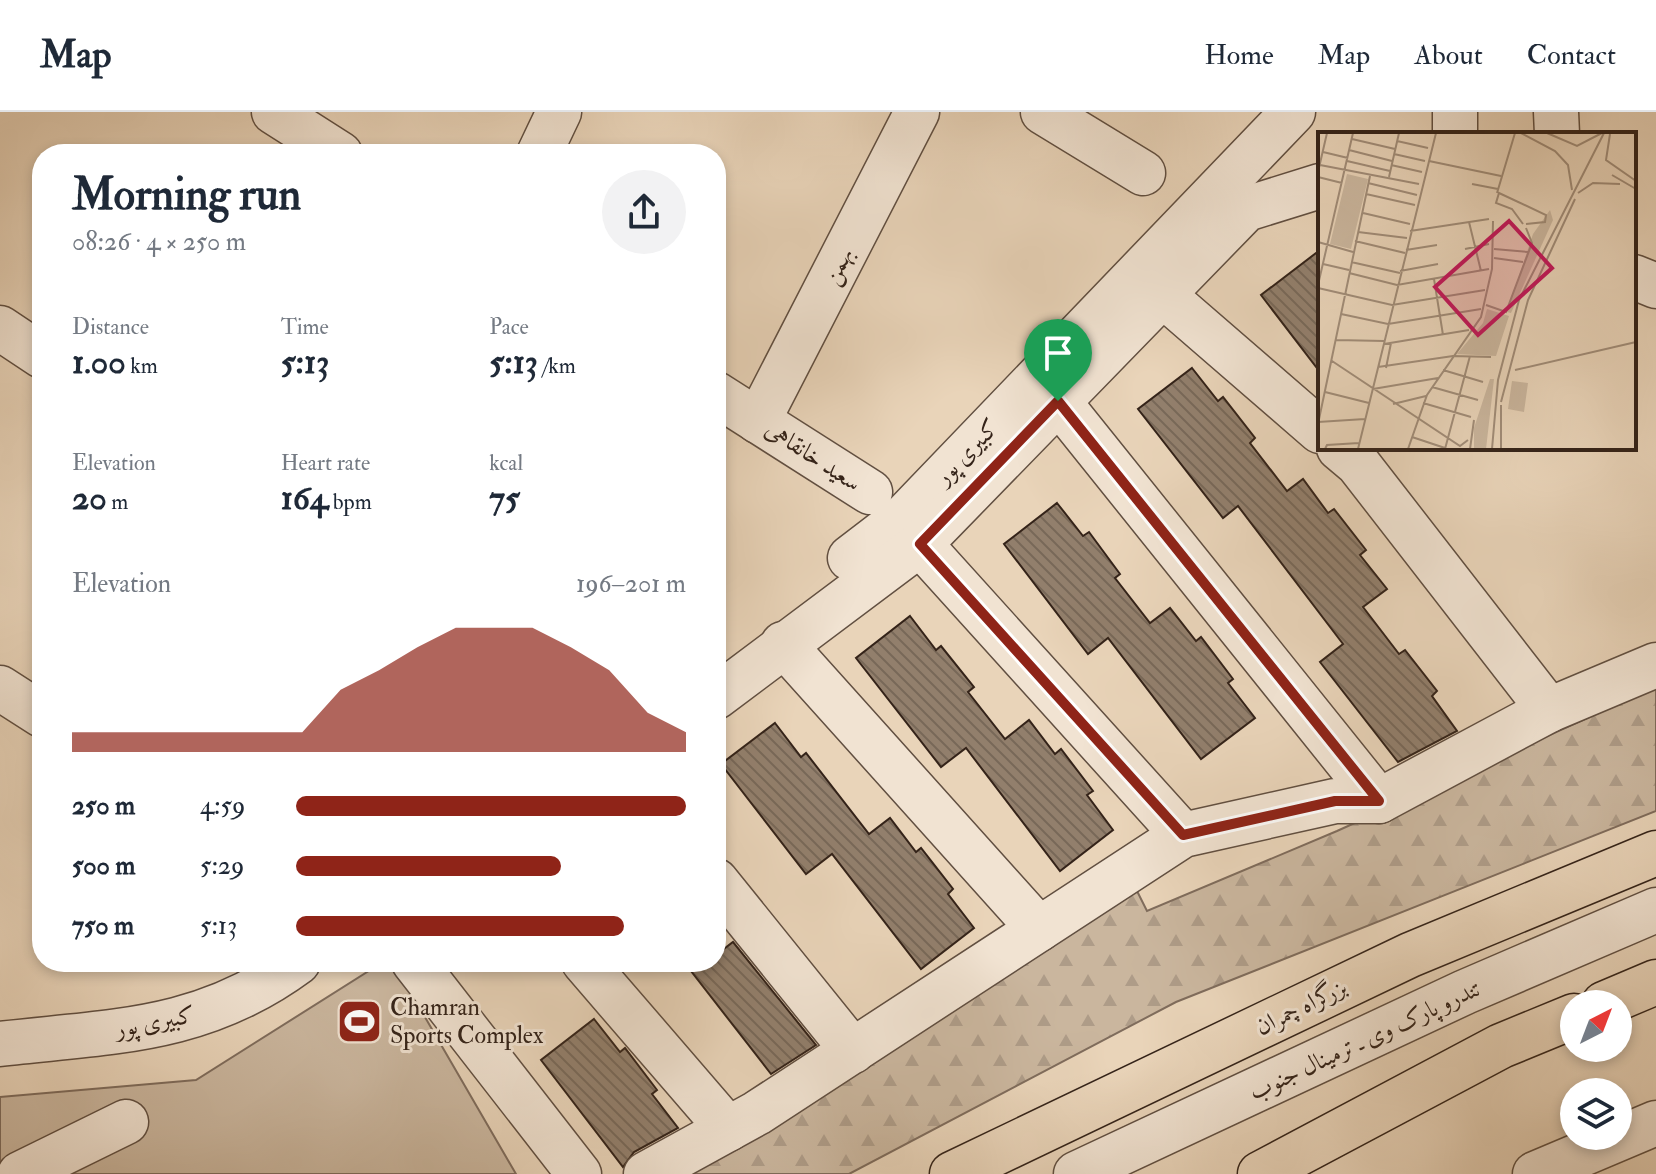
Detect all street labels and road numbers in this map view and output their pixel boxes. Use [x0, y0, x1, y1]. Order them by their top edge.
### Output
street label: بهمن [815, 242, 861, 290]
street label: کبیری پور [926, 412, 1007, 494]
street label: سعید خانقاهی [759, 413, 867, 499]
street label: بزرگراه چمران [1250, 971, 1352, 1042]
street label: تندرو پارک وی ـ ترمینال جنوب [1244, 973, 1486, 1108]
street label: کبیری پور [110, 999, 198, 1046]

